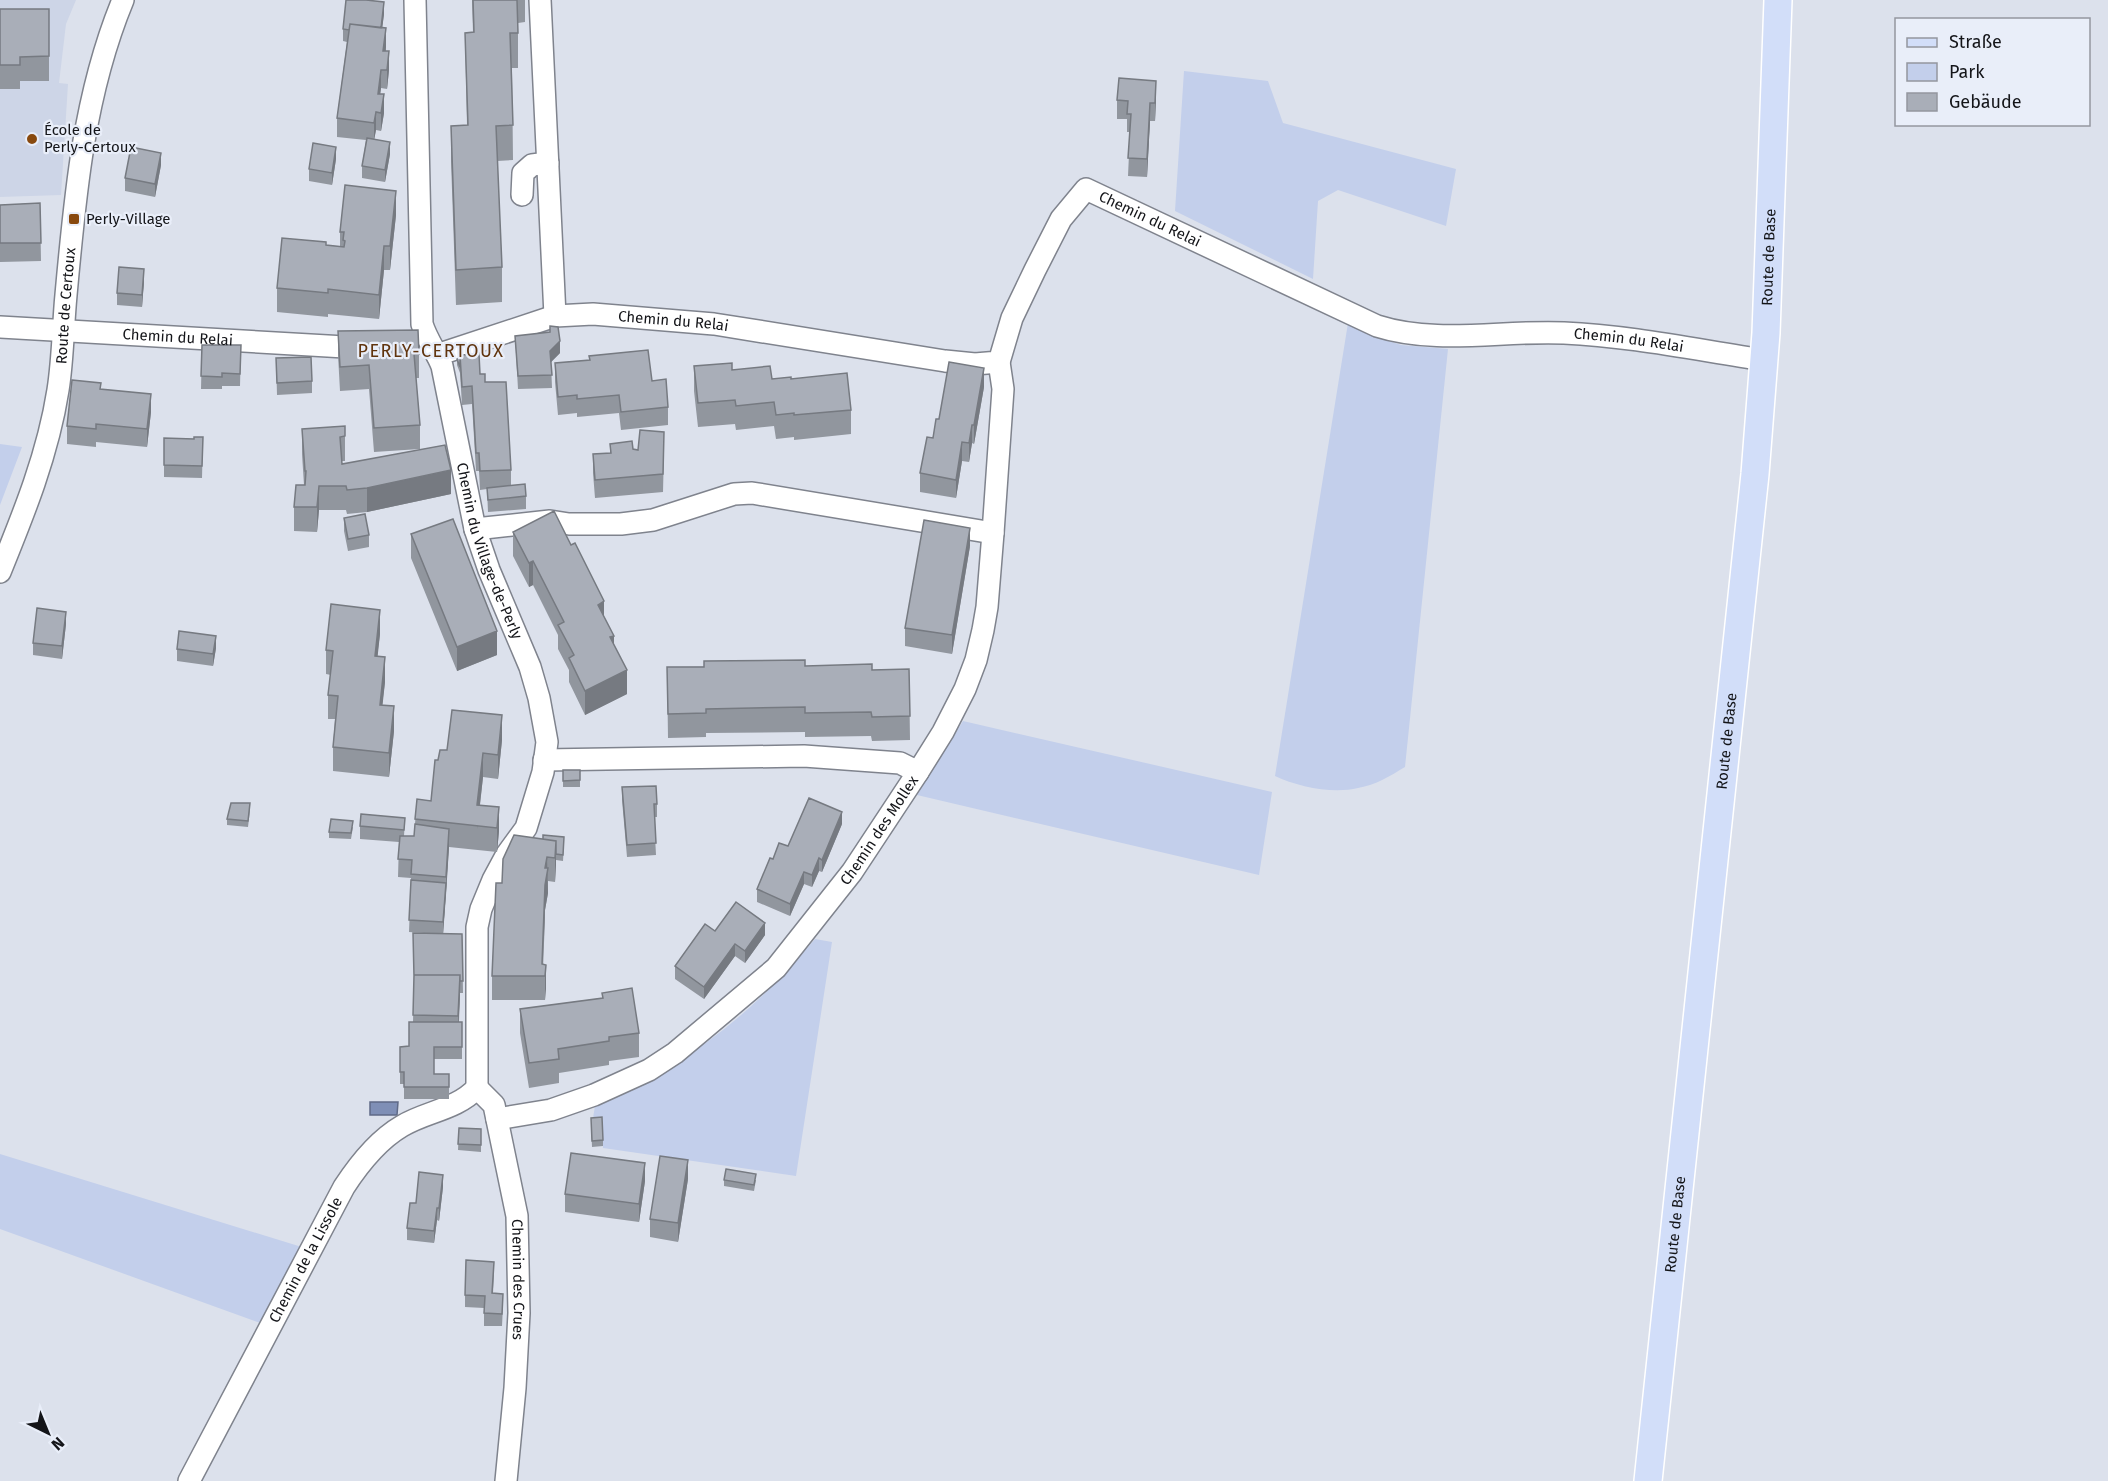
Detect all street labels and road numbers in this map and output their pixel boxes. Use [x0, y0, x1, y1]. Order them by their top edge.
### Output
street label: Chemin du Relai [1096, 187, 1204, 251]
street label: Route de Base [1758, 208, 1779, 306]
street label: Route de Certoux [52, 246, 79, 365]
street label: Chemin du Relai [618, 307, 730, 335]
street label: Chemin du Relai [122, 325, 233, 349]
street label: Chemin du Relai [1573, 325, 1685, 356]
street label: Chemin du Village-de-Perly [453, 461, 526, 642]
street label: Route de Base [1713, 692, 1741, 790]
street label: Chemin des Mollex [836, 772, 923, 889]
street label: Route de Base [1661, 1175, 1689, 1274]
street label: Chemin de la Lissole [265, 1194, 346, 1326]
street label: Chemin des Crues [508, 1219, 528, 1341]

